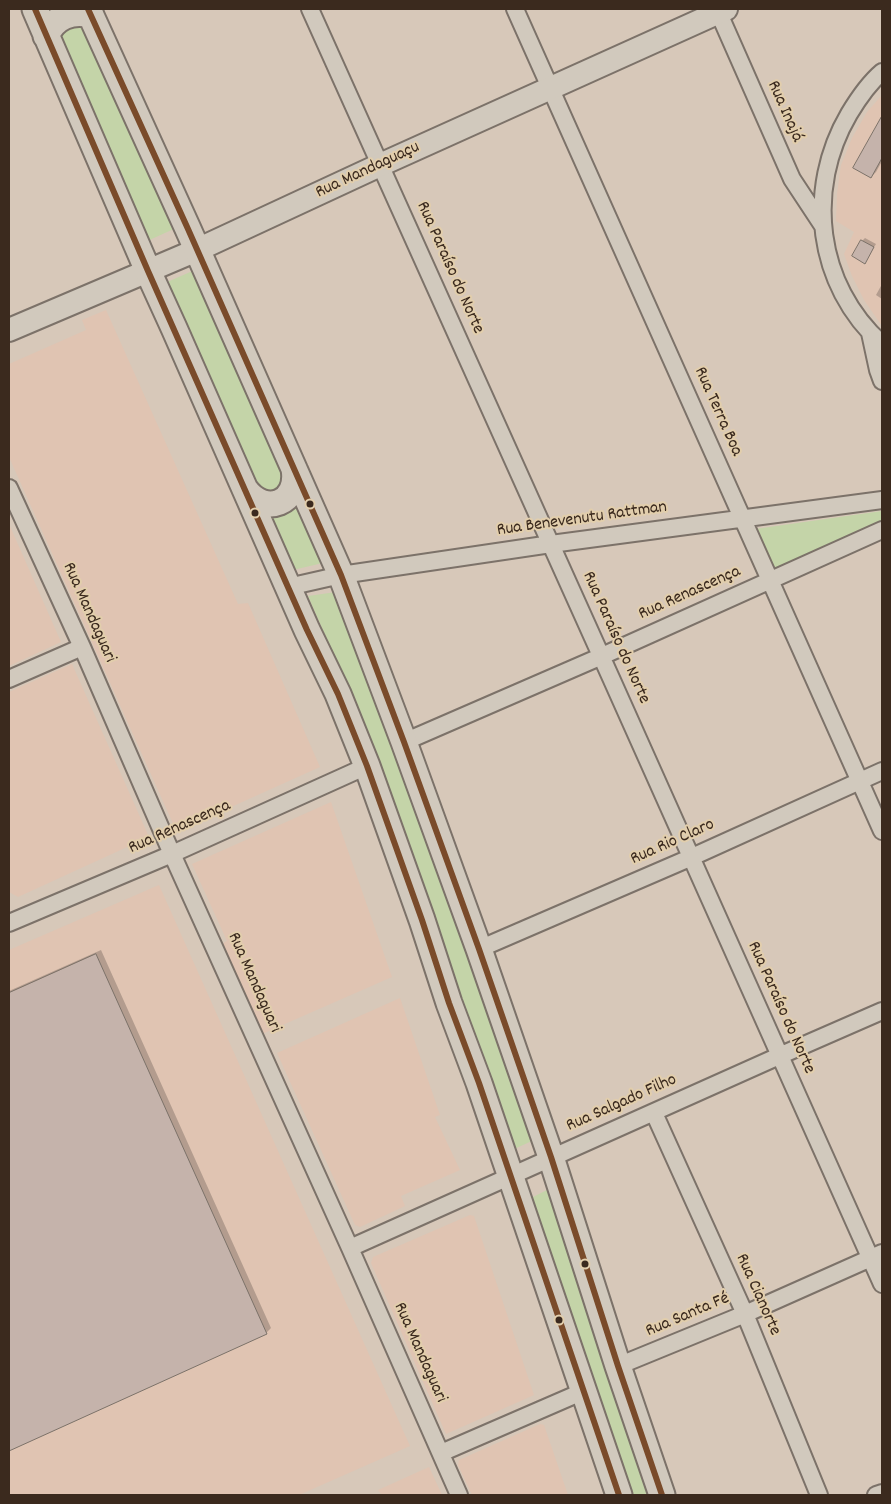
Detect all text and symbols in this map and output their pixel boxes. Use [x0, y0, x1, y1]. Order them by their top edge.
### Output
street label: Rua Inajá [761, 78, 807, 146]
street label: Rua Mandaguaçu [313, 137, 423, 205]
street label: Rua Paraíso do Norte [410, 198, 488, 338]
street label: Rua Terra Boa [688, 364, 746, 460]
street label: Rua Benevenutu Rattman [496, 497, 668, 543]
unlabelled marker [305, 499, 315, 509]
unlabelled marker [250, 508, 260, 518]
street label: Rua Mandaguari [56, 560, 120, 666]
street label: Rua Renascença [636, 562, 744, 626]
street label: Rua Paraíso do Norte [576, 568, 654, 708]
street label: Rua Renascença [126, 796, 234, 860]
street label: Rua Rio Claro [628, 815, 718, 871]
street label: Rua Mandaguari [221, 930, 285, 1036]
street label: Rua Paraíso do Norte [741, 938, 819, 1078]
street label: Rua Salgado Filho [563, 1070, 681, 1138]
street label: Rua Cianorte [729, 1251, 785, 1339]
unlabelled marker [580, 1259, 590, 1269]
street label: Rua Santa Fé [643, 1289, 733, 1343]
street label: Rua Mandaguari [387, 1300, 451, 1406]
unlabelled marker [554, 1315, 564, 1325]

